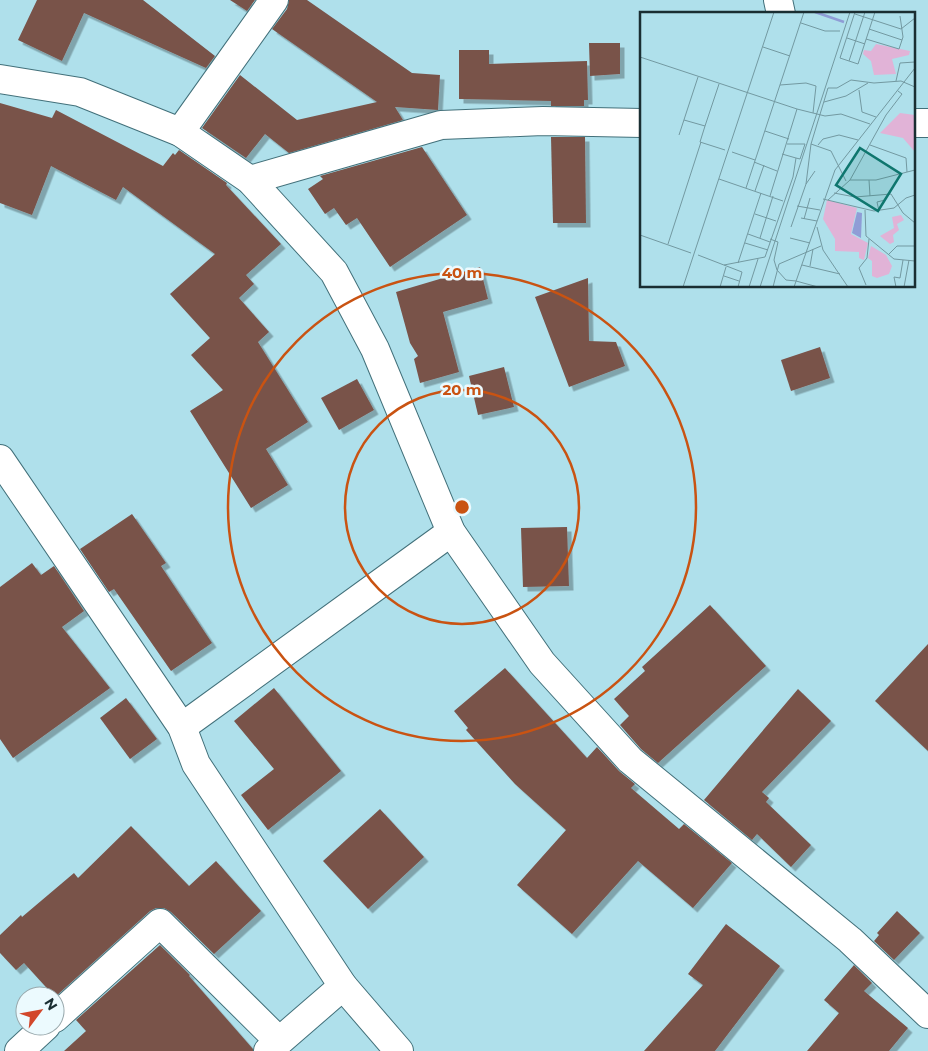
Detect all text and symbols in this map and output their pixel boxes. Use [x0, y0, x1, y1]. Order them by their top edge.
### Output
inset map [640, 12, 916, 288]
text: 40 m [442, 263, 482, 282]
text: 20 m [442, 380, 482, 399]
centre of rings [453, 498, 471, 516]
north arrow [15, 986, 65, 1036]
text: N [40, 995, 62, 1014]

